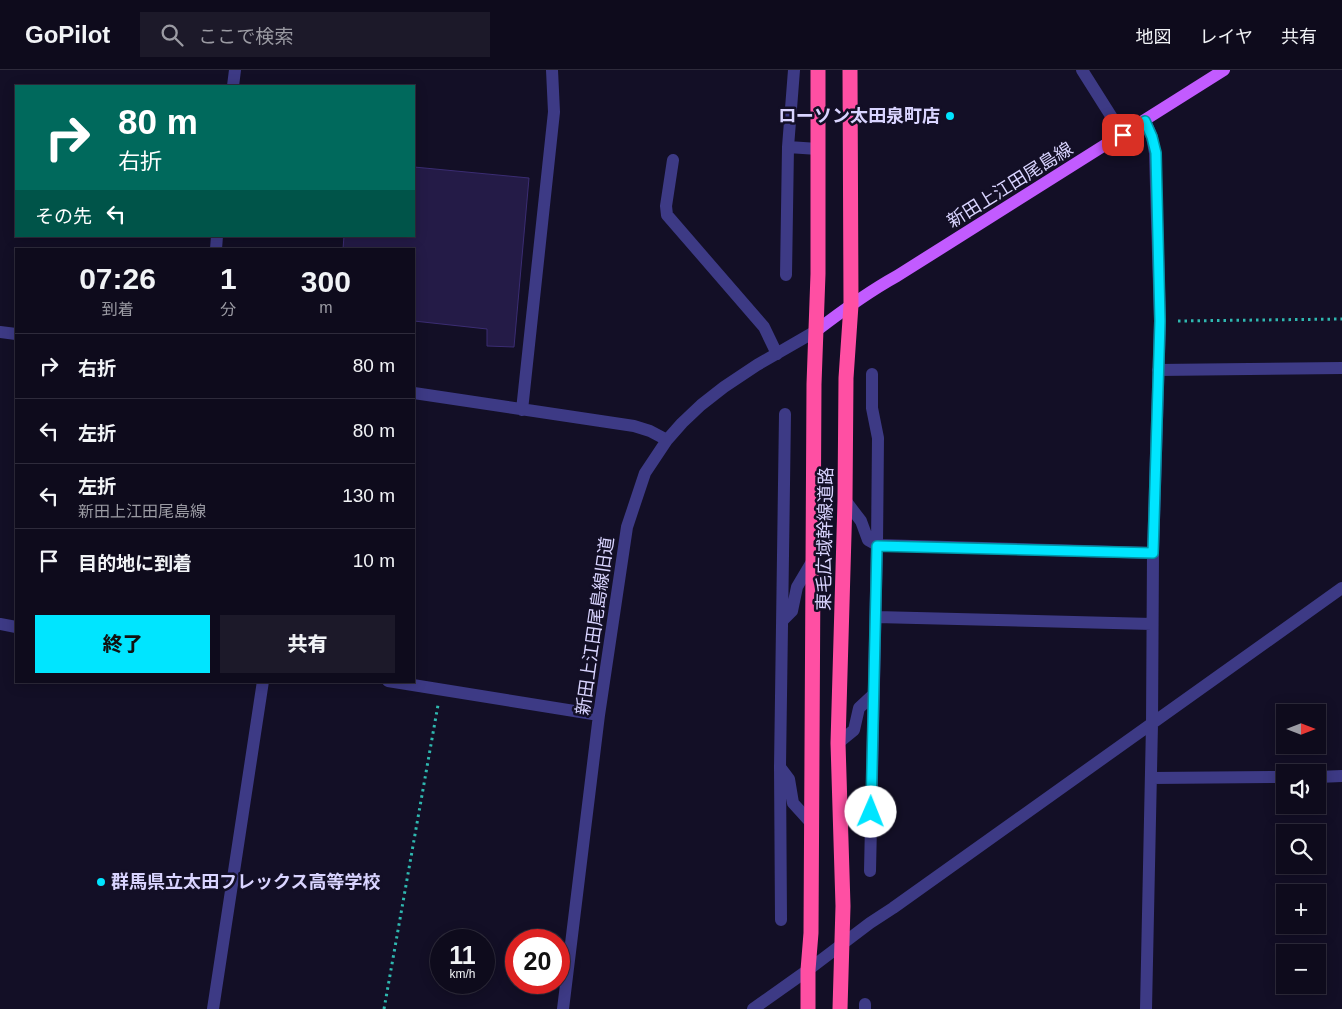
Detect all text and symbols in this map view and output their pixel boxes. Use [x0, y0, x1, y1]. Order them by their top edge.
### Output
search box [140, 12, 490, 57]
text: GoPilot [25, 21, 110, 48]
icon: search [158, 21, 186, 49]
text: ここで検索 [198, 26, 293, 47]
text: 地図 [1136, 27, 1172, 47]
text: レイヤ [1200, 27, 1253, 47]
text: 共有 [1281, 27, 1317, 47]
text: 80 m [118, 102, 198, 141]
icon: right [35, 105, 100, 170]
place label: ローソン太田泉町店 [778, 106, 940, 126]
marker: ローソン太田泉町店 [944, 110, 956, 122]
pin [1102, 114, 1144, 156]
icon: arrive [1109, 121, 1137, 149]
street label: 新田上江田尾島線 [944, 138, 1076, 232]
text: 右折 [118, 149, 162, 174]
icon: left [102, 200, 130, 228]
text: その先 [35, 206, 92, 227]
text: 07:26 [79, 262, 156, 295]
text: 1 [220, 262, 237, 295]
text: 300 [301, 265, 351, 298]
text: m [319, 299, 332, 316]
text: 到着 [101, 301, 134, 318]
text: 分 [220, 301, 236, 318]
icon: right [35, 352, 63, 380]
text: 80 m [353, 355, 395, 376]
text: 右折 [78, 358, 116, 379]
icon: left [35, 417, 63, 445]
text: 80 m [353, 420, 395, 441]
text: 左折 [78, 423, 116, 444]
street label: 東毛広域幹線道路 [814, 467, 836, 611]
text: 左折 [78, 476, 116, 497]
icon: left [35, 482, 63, 510]
text: 130 m [342, 485, 395, 506]
text: 新田上江田尾島線 [78, 503, 206, 520]
street label: 新田上江田尾島線旧道 [573, 535, 617, 717]
icon: arrive [35, 547, 63, 575]
text: 10 m [353, 550, 395, 571]
text: 目的地に到着 [78, 553, 192, 574]
button: 終了 [35, 615, 210, 673]
button: 共有 [220, 615, 395, 673]
north arrow [1276, 704, 1326, 754]
map controls [1276, 704, 1326, 994]
button: sound [1276, 764, 1326, 814]
position arrow [844, 785, 896, 837]
button: search [1276, 824, 1326, 874]
place label: 群馬県立太田フレックス高等学校 [111, 872, 380, 892]
marker: 群馬県立太田フレックス高等学校 [95, 876, 107, 888]
button: + [1276, 884, 1326, 934]
speed limit sign: 20 [505, 929, 570, 994]
text: 11 [449, 941, 476, 969]
button: − [1276, 944, 1326, 994]
text: km/h [449, 967, 476, 981]

